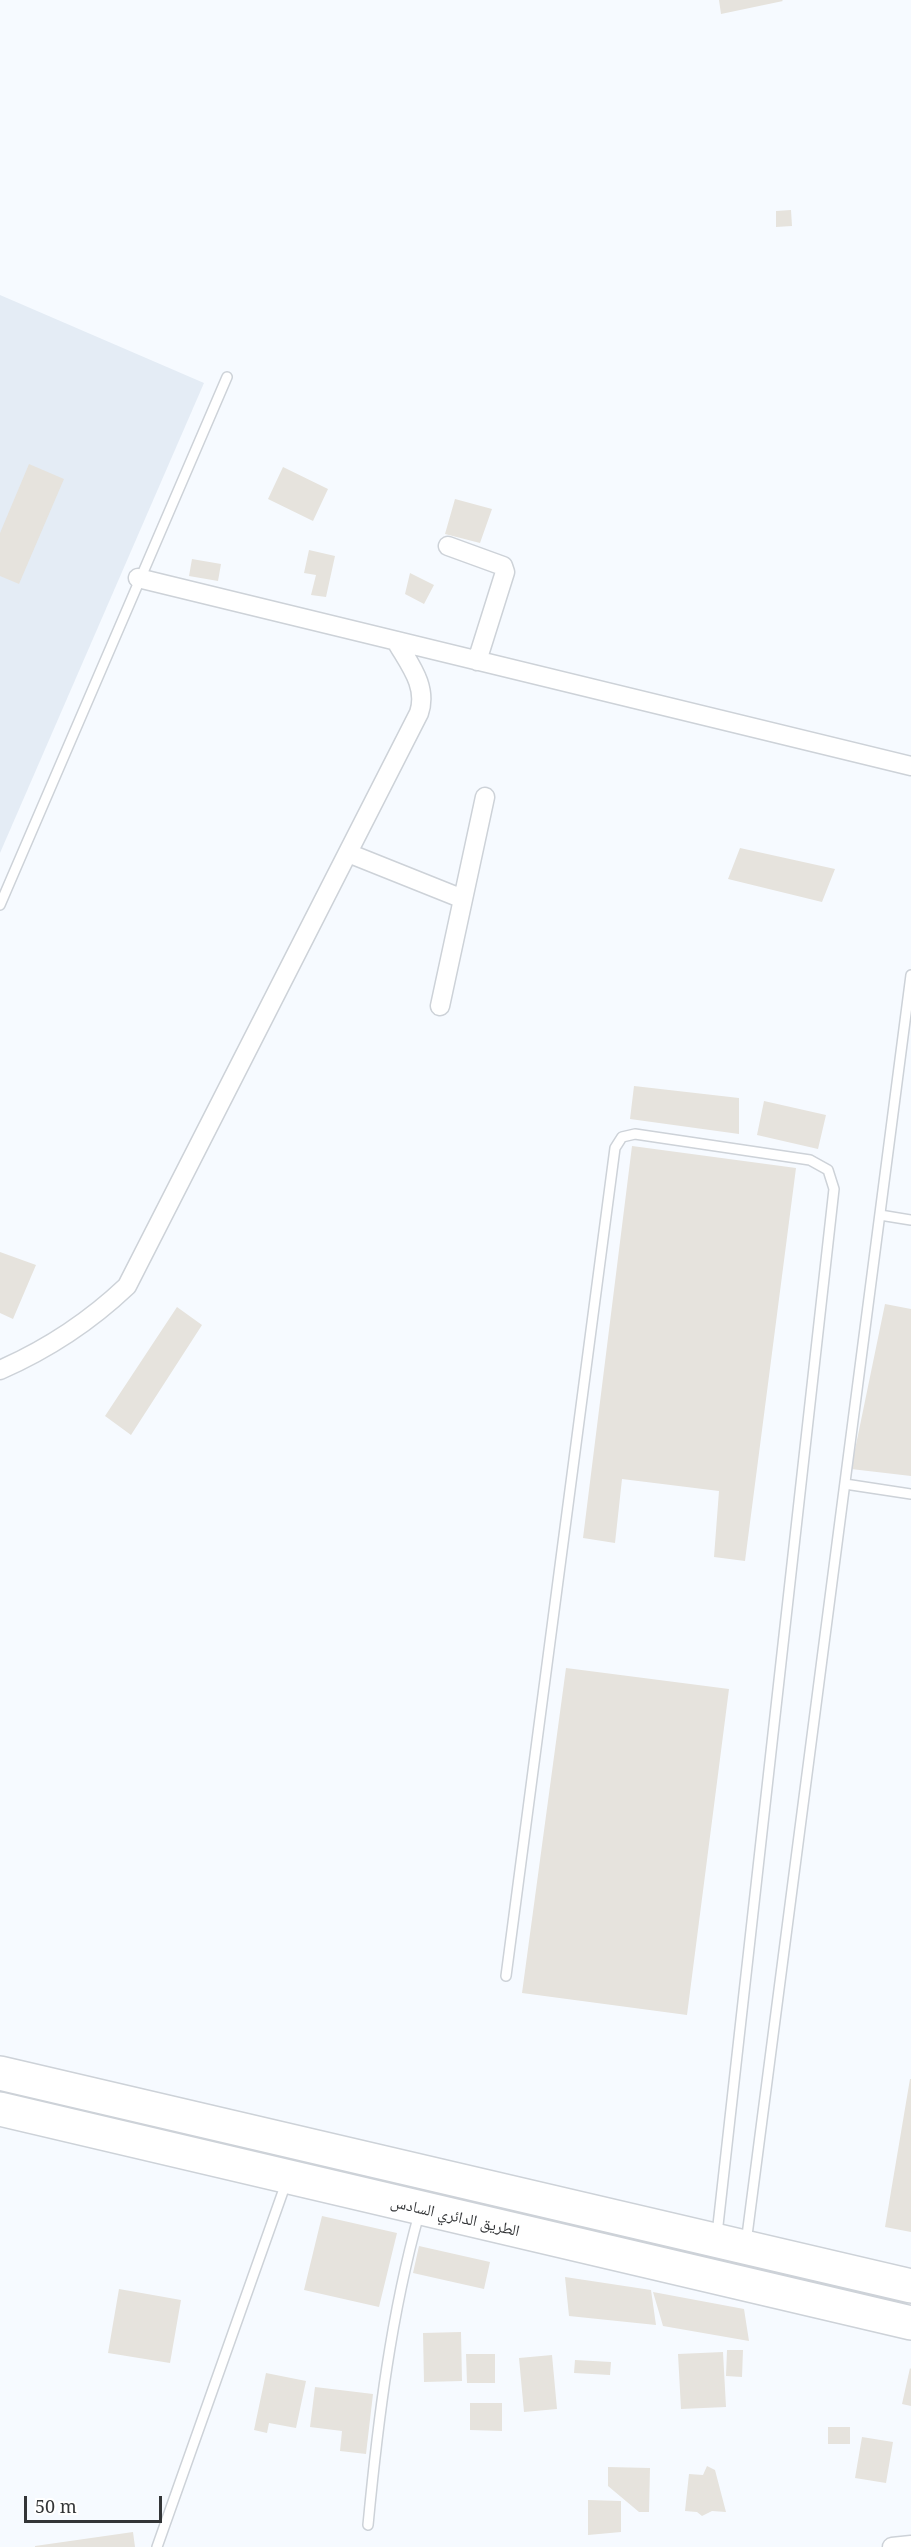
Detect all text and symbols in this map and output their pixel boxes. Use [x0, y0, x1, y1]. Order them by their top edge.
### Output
street label: الطريق الدائري السادس [389, 2193, 521, 2241]
scale bar [27, 2484, 165, 2522]
text: 50 m [35, 2494, 77, 2518]

